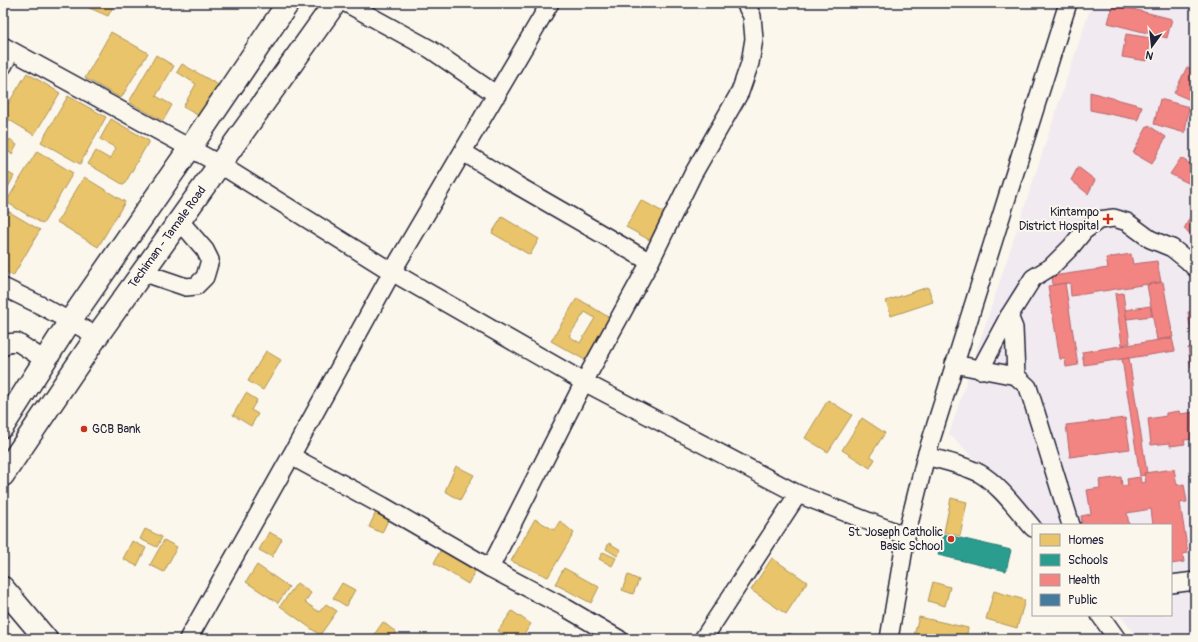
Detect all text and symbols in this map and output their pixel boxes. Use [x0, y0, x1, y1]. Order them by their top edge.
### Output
north arrow [1132, 26, 1172, 66]
text: N [1144, 48, 1155, 62]
street label: Techiman - Tamale Road [125, 183, 210, 291]
place label: Kintampo District Hospital [1019, 205, 1100, 234]
marker: Kintampo District Hospital [1102, 213, 1114, 225]
place label: GCB Bank [92, 422, 141, 437]
marker: GCB Bank [79, 424, 89, 434]
legend [1032, 524, 1172, 616]
place label: St. Joseph Catholic Basic School [848, 525, 943, 554]
text: Homes [1068, 533, 1104, 548]
marker: St. Joseph Catholic Basic School [946, 534, 956, 544]
text: Schools [1068, 553, 1108, 568]
text: Health [1068, 573, 1100, 588]
text: Public [1068, 593, 1098, 608]

